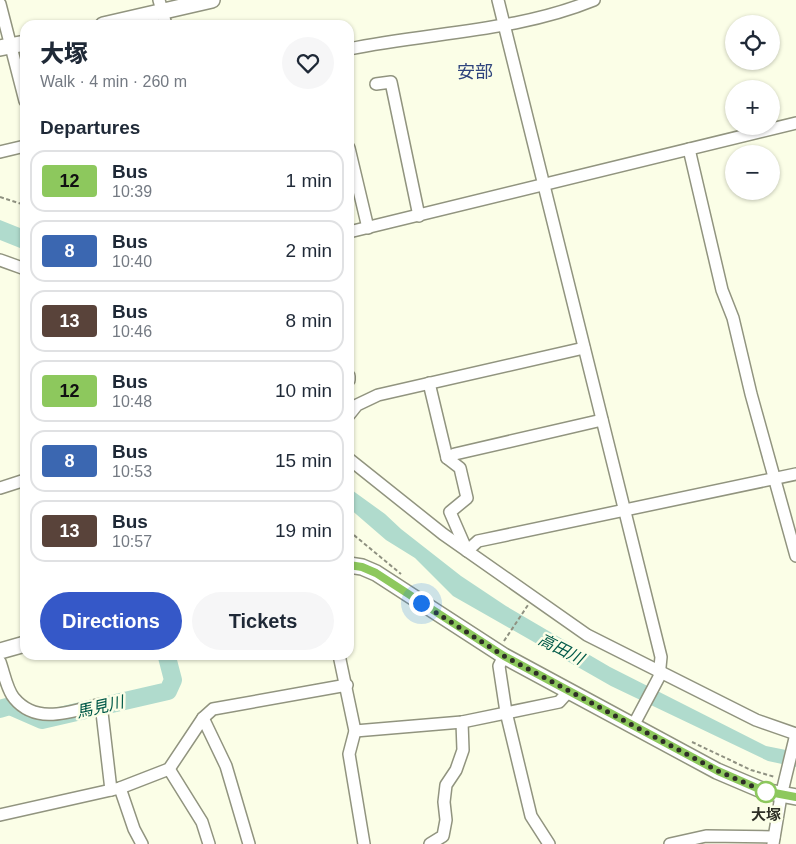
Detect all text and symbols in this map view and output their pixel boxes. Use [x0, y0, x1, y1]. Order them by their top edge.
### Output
map controls [725, 15, 780, 200]
button: locate [725, 15, 780, 70]
button: heart [282, 37, 334, 89]
text: 大塚 [40, 40, 88, 67]
district label: 安部 [457, 62, 493, 82]
text: Walk · 4 min · 260 m [40, 73, 187, 90]
button: + [725, 80, 780, 135]
text: Departures [40, 117, 140, 138]
button: − [725, 145, 780, 200]
text: Bus [112, 161, 148, 182]
text: 1 min [286, 170, 332, 191]
text: 12 [59, 171, 80, 191]
text: 10:39 [112, 183, 152, 200]
text: Bus [112, 231, 148, 252]
text: 2 min [286, 240, 332, 261]
text: 8 [64, 241, 75, 261]
text: 10:40 [112, 253, 152, 270]
text: Bus [112, 301, 148, 322]
text: 8 min [286, 310, 332, 331]
text: 13 [59, 311, 80, 331]
text: 10:46 [112, 323, 152, 340]
text: Bus [112, 371, 148, 392]
text: 10 min [275, 380, 332, 401]
text: 12 [59, 381, 80, 401]
text: 10:48 [112, 393, 152, 410]
text: Bus [112, 441, 148, 462]
text: 15 min [275, 450, 332, 471]
text: 8 [64, 451, 75, 471]
text: 10:53 [112, 463, 152, 480]
text: Bus [112, 511, 148, 532]
text: 19 min [275, 520, 332, 541]
text: 13 [59, 521, 80, 541]
text: 10:57 [112, 533, 152, 550]
your location [409, 591, 434, 616]
button: Directions [40, 592, 182, 650]
button: Tickets [192, 592, 334, 650]
water label: 高田川 [536, 631, 588, 668]
water label: 馬見川 [75, 693, 127, 721]
marker: 大塚 [755, 781, 777, 803]
place label: 大塚 [751, 806, 781, 823]

